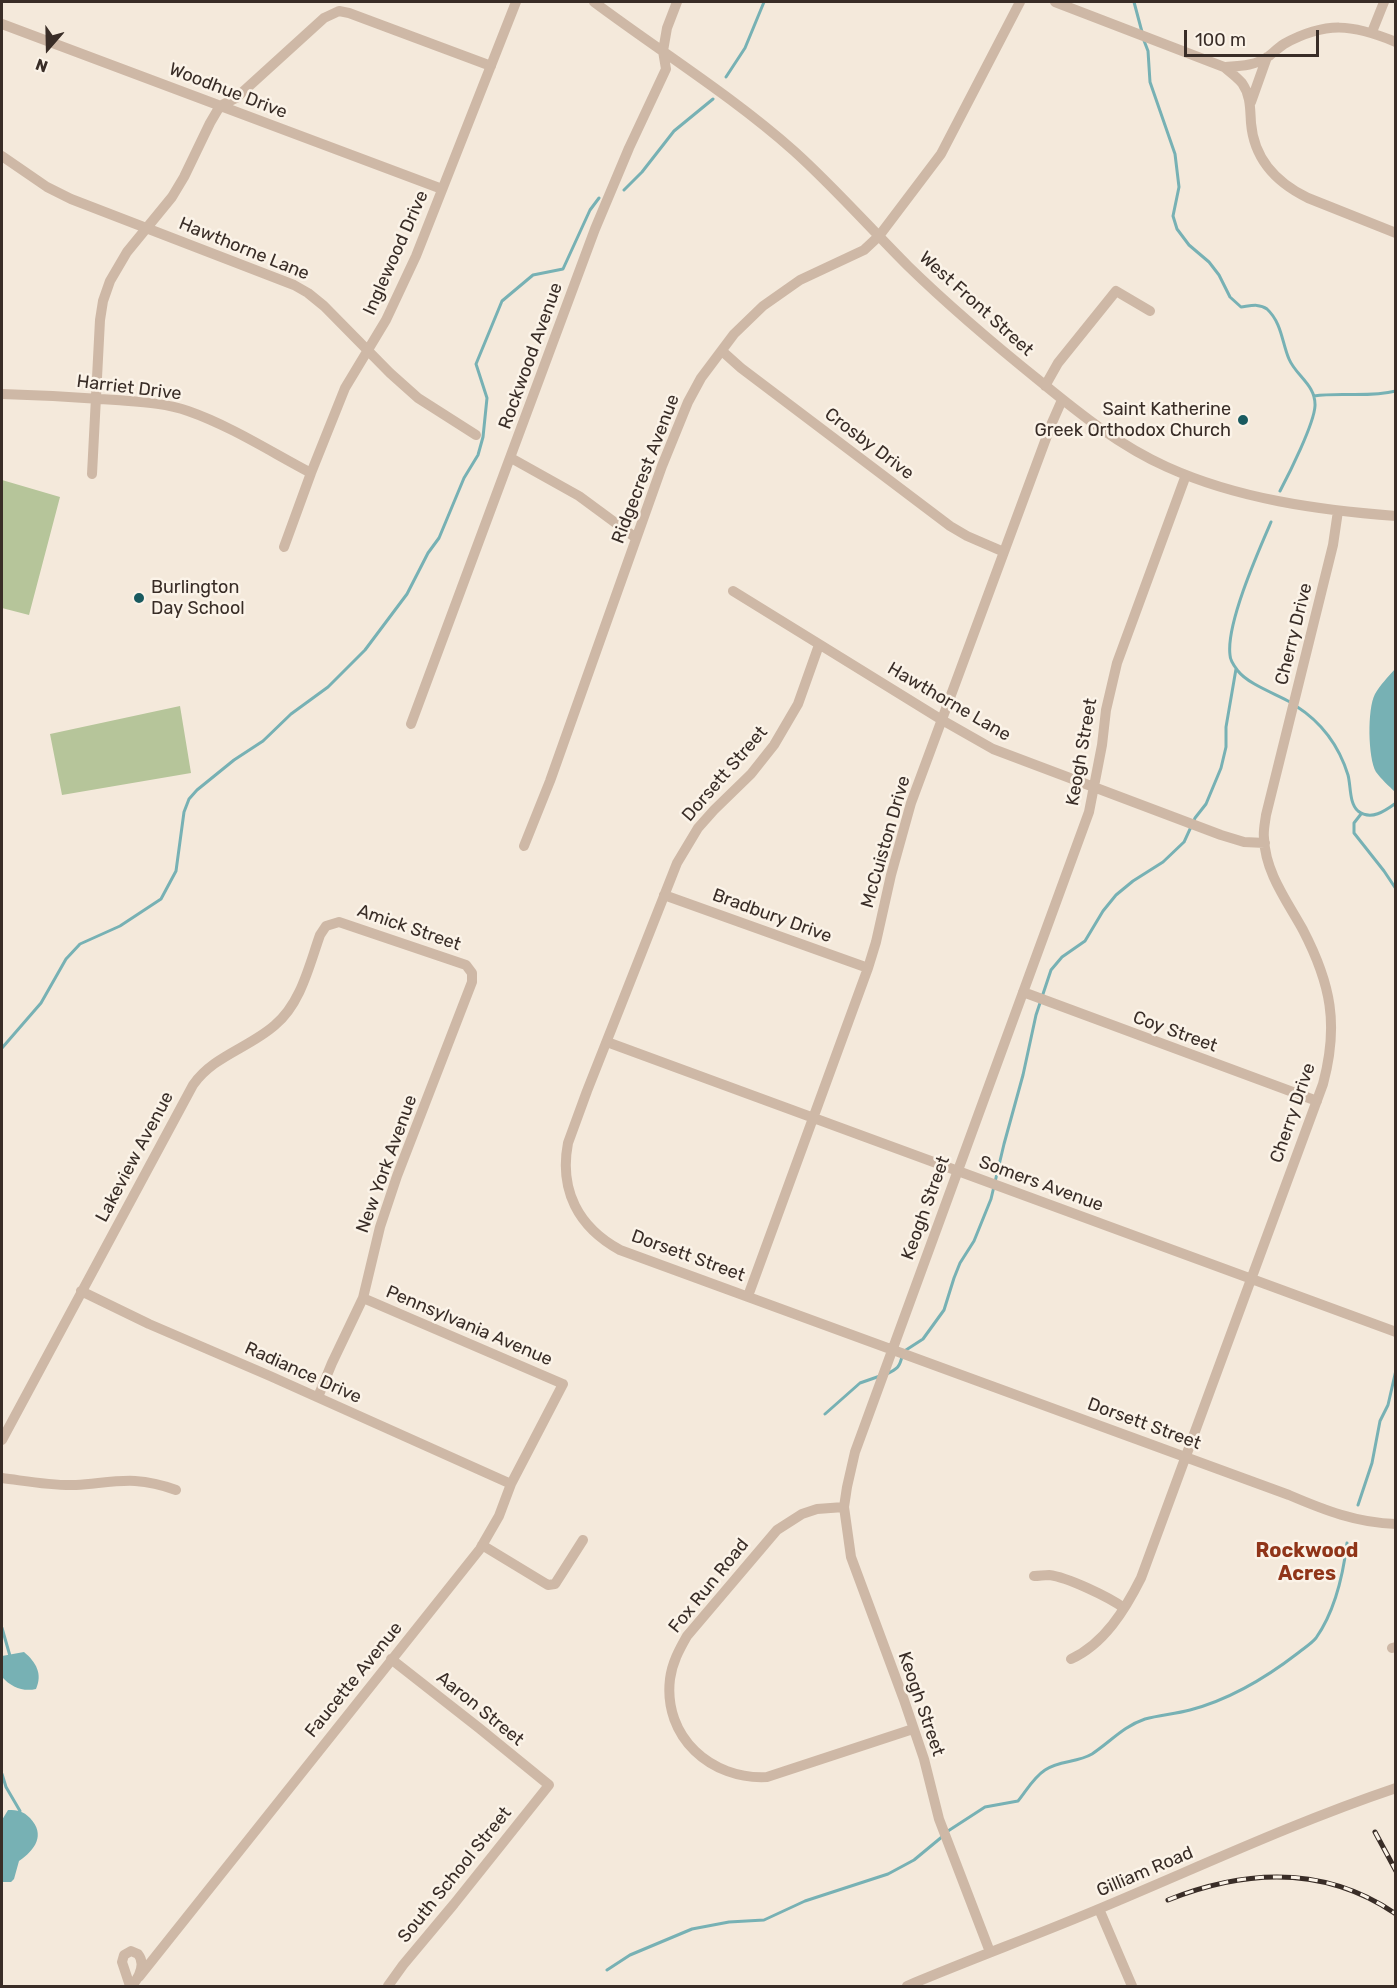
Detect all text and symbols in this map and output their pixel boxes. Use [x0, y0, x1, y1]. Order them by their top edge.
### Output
north arrow [18, 18, 78, 78]
scale bar [1187, 18, 1322, 56]
text: 100 m [1195, 29, 1246, 51]
text: N [33, 54, 50, 76]
street label: Woodhue Drive [166, 59, 290, 123]
street label: Inglewood Drive [359, 187, 433, 319]
street label: Hawthorne Lane [176, 213, 312, 285]
street label: West Front Street [914, 247, 1038, 361]
street label: Rockwood Avenue [494, 280, 568, 432]
street label: Harriet Drive [75, 371, 183, 405]
street label: Ridgecrest Avenue [608, 391, 684, 547]
place label: Saint Katherine Greek Orthodox Church [1035, 399, 1231, 442]
street label: Crosby Drive [820, 403, 918, 485]
marker: Saint Katherine Greek Orthodox Church [1236, 413, 1250, 427]
place label: Burlington Day School [151, 577, 245, 620]
street label: Cherry Drive [1271, 581, 1317, 687]
marker: Burlington Day School [132, 591, 146, 605]
street label: Hawthorne Lane [883, 658, 1015, 746]
street label: Keogh Street [1062, 697, 1102, 807]
street label: Dorsett Street [678, 722, 772, 826]
street label: McCuiston Drive [857, 773, 915, 911]
street label: Bradbury Drive [709, 884, 835, 948]
street label: Amick Street [354, 900, 464, 956]
street label: Coy Street [1130, 1007, 1220, 1057]
street label: Cherry Drive [1266, 1060, 1320, 1166]
street label: Lakeview Avenue [91, 1088, 179, 1226]
street label: New York Avenue [352, 1092, 422, 1236]
street label: Somers Avenue [976, 1151, 1106, 1217]
street label: Keogh Street [897, 1153, 955, 1263]
street label: Dorsett Street [628, 1225, 748, 1287]
street label: Pennsylvania Avenue [383, 1281, 555, 1371]
street label: Radiance Drive [241, 1338, 365, 1408]
street label: Dorsett Street [1084, 1393, 1204, 1455]
street label: Fox Run Road [664, 1534, 754, 1638]
district label: Rockwood Acres [1256, 1539, 1358, 1586]
street label: Faucette Avenue [301, 1618, 407, 1742]
street label: Keogh Street [893, 1649, 949, 1759]
street label: Aaron Street [432, 1667, 528, 1751]
street label: South School Street [394, 1803, 516, 1947]
street label: Gilliam Road [1094, 1842, 1196, 1902]

